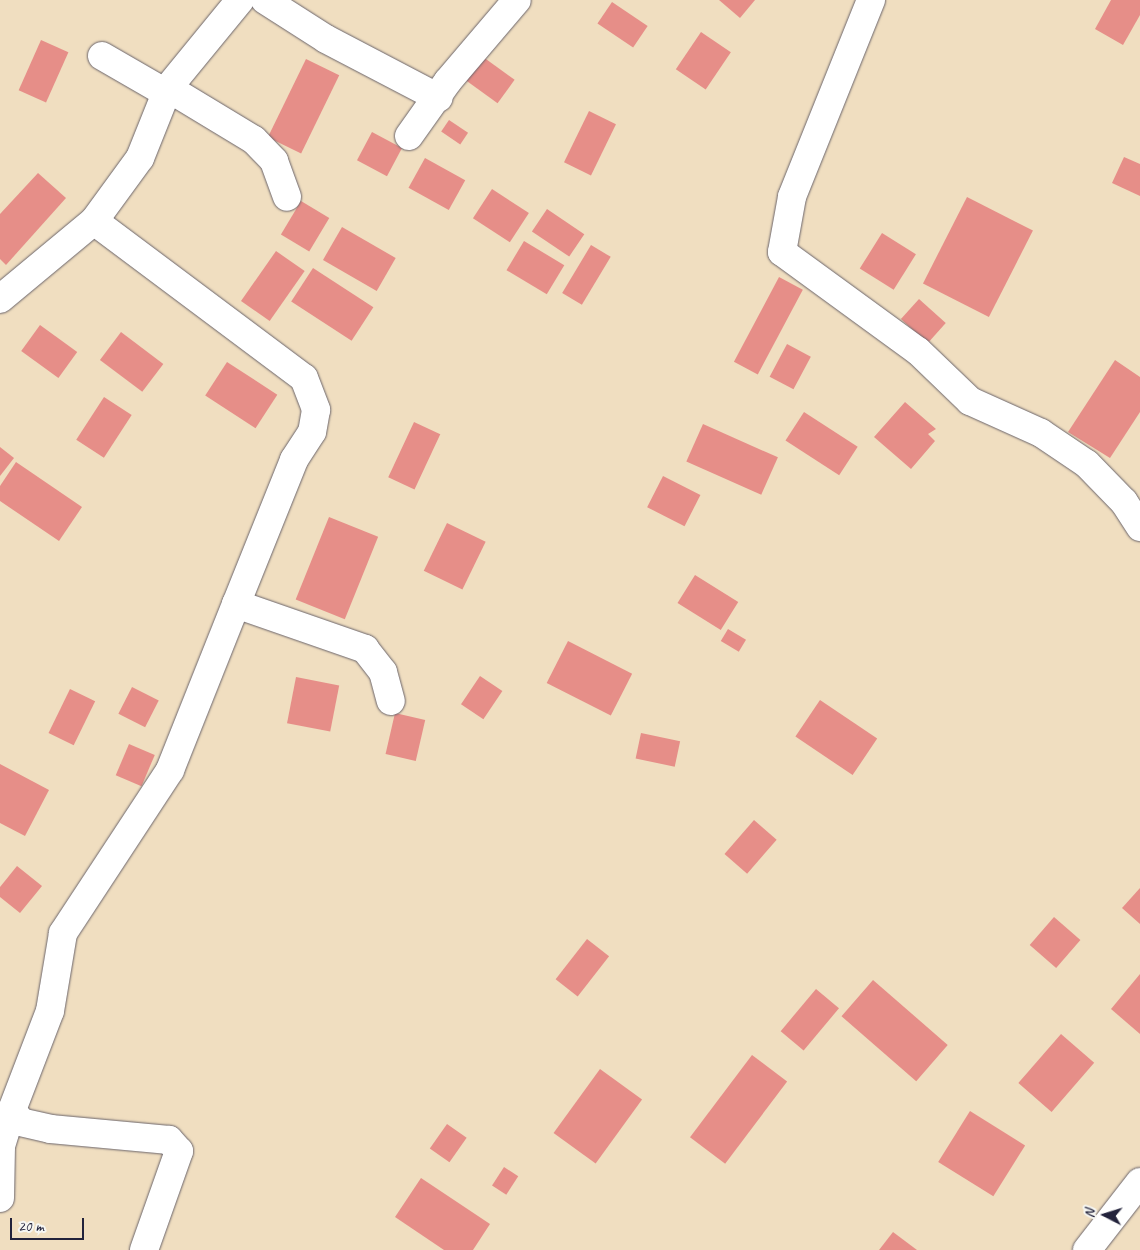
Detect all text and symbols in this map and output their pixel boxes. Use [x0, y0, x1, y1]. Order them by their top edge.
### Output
north arrow [1080, 1190, 1130, 1240]
scale bar [12, 1208, 86, 1240]
text: N [1081, 1209, 1098, 1219]
text: 20 m [18, 1217, 44, 1236]

